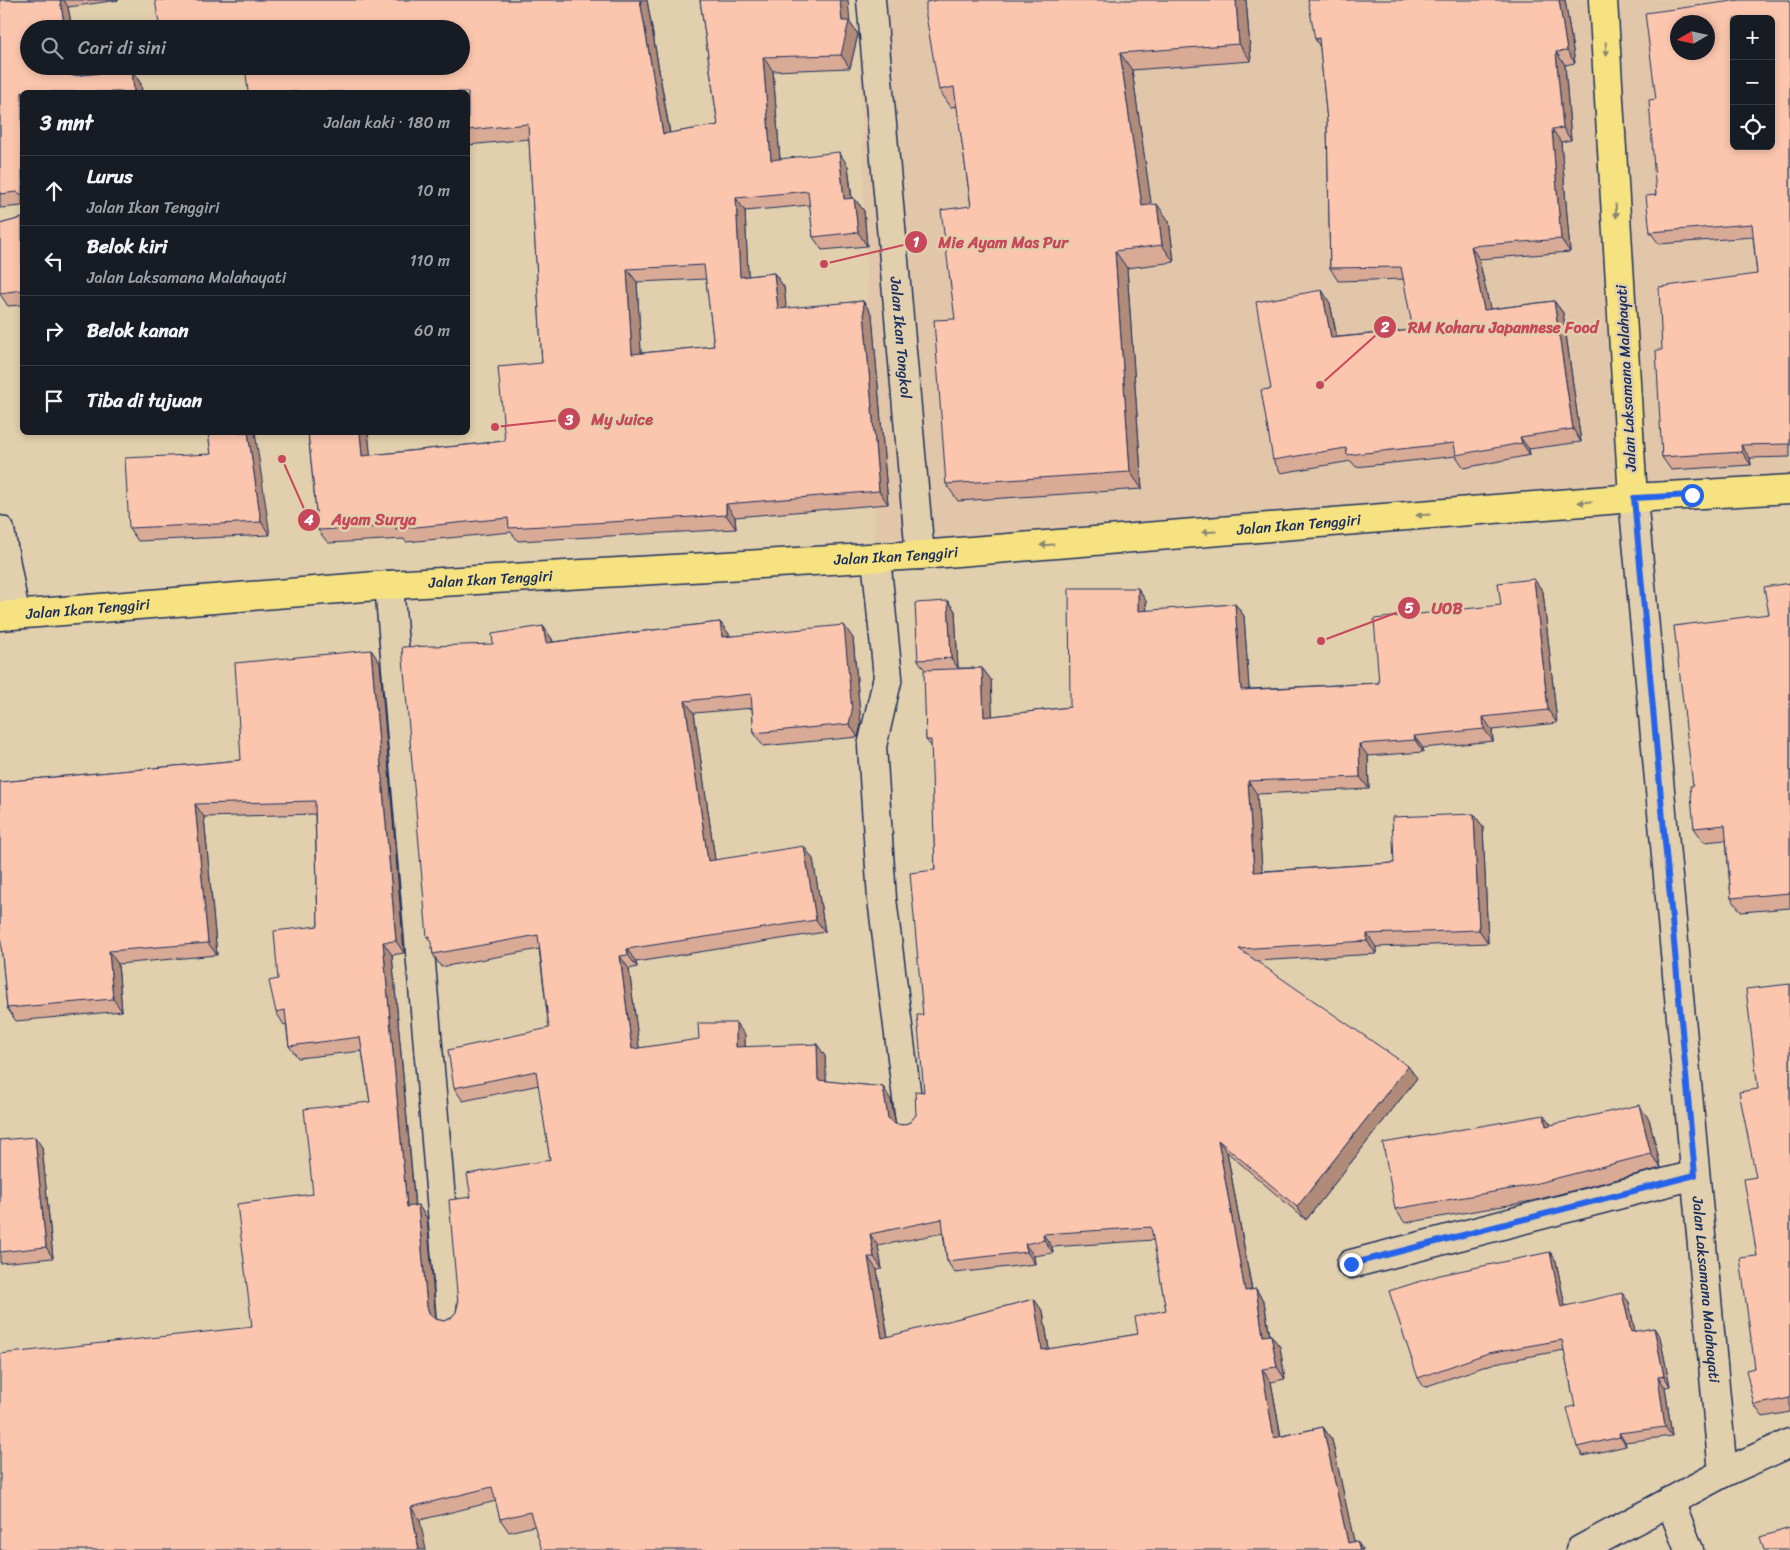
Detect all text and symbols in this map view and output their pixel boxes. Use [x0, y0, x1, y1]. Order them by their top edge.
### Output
north arrow [1670, 15, 1715, 60]
map controls [1730, 15, 1775, 150]
button: + [1730, 15, 1775, 60]
search box [20, 20, 470, 75]
text: Cari di sini [78, 31, 166, 64]
icon: search [38, 34, 66, 62]
one-way arrow [1603, 41, 1611, 57]
button: − [1730, 60, 1775, 105]
text: 3 mnt [40, 104, 93, 142]
button: locate [1730, 105, 1775, 150]
text: Jalan kaki · 180 m [324, 108, 450, 137]
text: Lurus [87, 160, 133, 193]
text: 10 m [417, 176, 450, 205]
icon: ahead [40, 177, 68, 205]
text: Jalan Ikan Tenggiri [87, 193, 219, 222]
one-way arrow [1613, 203, 1621, 219]
callout: Mie Ayam Mas Pur [903, 227, 1079, 258]
text: Mie Ayam Mas Pur [937, 228, 1069, 257]
text: 1 [913, 229, 920, 255]
text: Belok kiri [87, 230, 167, 263]
text: 110 m [410, 246, 450, 275]
icon: left [40, 247, 68, 275]
text: Jalan Laksamana Malahayati [87, 263, 286, 292]
street label: Jalan Ikan Tongkol [882, 275, 919, 400]
street label: Jalan Laksamana Malahayati [1608, 283, 1644, 473]
callout: RM Koharu Japannese Food [1373, 311, 1609, 342]
text: RM Koharu Japannese Food [1407, 313, 1600, 342]
text: Belok kanan [87, 314, 189, 347]
text: 2 [1380, 314, 1390, 340]
text: 60 m [414, 316, 450, 345]
icon: right [40, 317, 68, 345]
text: Tiba di tujuan [87, 384, 202, 417]
icon: arrive [40, 387, 68, 415]
callout: My Juice [556, 404, 663, 435]
text: My Juice [590, 405, 653, 434]
text: 3 [564, 407, 574, 433]
route start [1681, 484, 1704, 507]
one-way arrow [1577, 499, 1593, 507]
callout: Ayam Surya [296, 504, 426, 535]
text: Ayam Surya [331, 505, 417, 534]
text: 4 [303, 507, 314, 533]
street label: Jalan Ikan Tenggiri [1235, 507, 1363, 543]
one-way arrow [1415, 511, 1431, 519]
one-way arrow [1200, 528, 1216, 536]
street label: Jalan Ikan Tenggiri [832, 539, 960, 573]
one-way arrow [1038, 541, 1054, 549]
street label: Jalan Ikan Tenggiri [427, 563, 554, 596]
street label: Jalan Ikan Tenggiri [24, 591, 152, 627]
callout: UOB [1396, 592, 1472, 623]
text: UOB [1431, 594, 1463, 623]
text: 5 [1404, 595, 1414, 621]
street label: Jalan Laksamana Malahayati [1684, 1194, 1728, 1385]
route end [1340, 1253, 1363, 1276]

